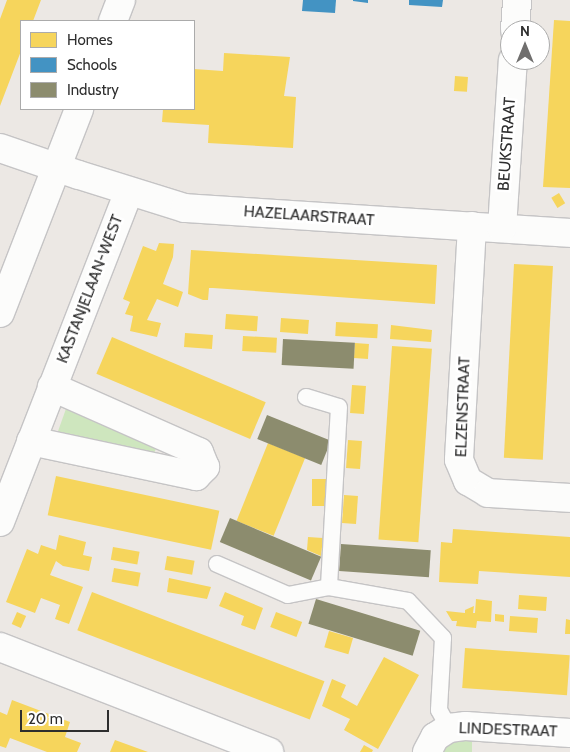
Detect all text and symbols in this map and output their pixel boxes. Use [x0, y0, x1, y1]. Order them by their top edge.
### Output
legend [20, 20, 195, 110]
north arrow [500, 20, 550, 70]
text: N [520, 22, 530, 40]
text: Homes [67, 31, 113, 49]
text: Schools [67, 56, 117, 74]
text: Industry [67, 81, 119, 99]
street label: BEUKSTRAAT [494, 97, 520, 191]
street label: HAZELAARSTRAAT [243, 202, 375, 230]
street label: KASTANJELAAN-WEST [53, 212, 127, 366]
street label: ELZENSTRAAT [452, 356, 474, 458]
scale bar [22, 700, 111, 732]
text: 20 m [28, 710, 63, 728]
street label: LINDESTRAAT [458, 719, 558, 741]

